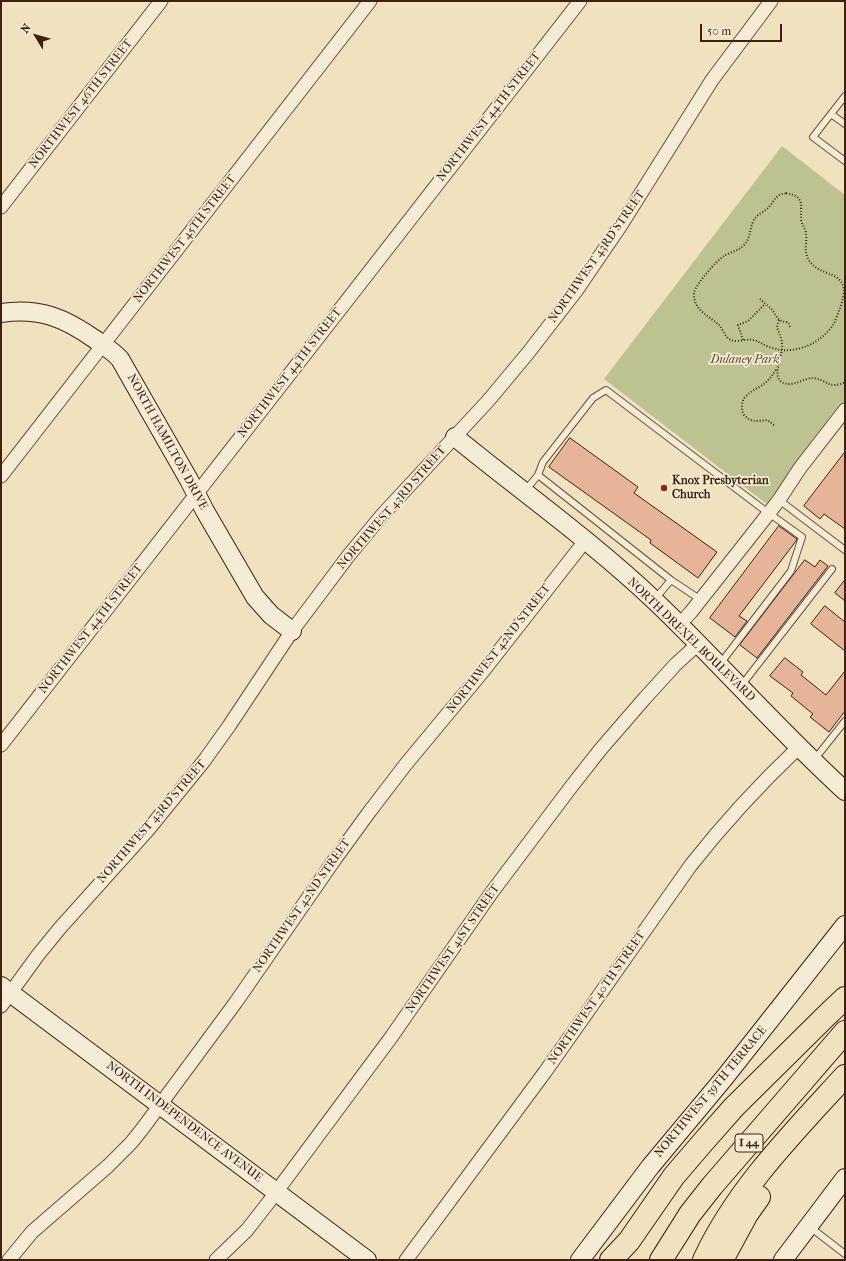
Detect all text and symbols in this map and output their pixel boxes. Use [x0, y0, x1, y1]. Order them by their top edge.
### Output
north arrow [16, 16, 56, 56]
scale bar [702, 16, 784, 42]
text: N [18, 21, 34, 36]
text: 50 m [707, 24, 731, 38]
street label: NORTHWEST 46TH STREET [26, 37, 136, 171]
street label: NORTHWEST 44TH STREET [434, 49, 544, 185]
street label: NORTHWEST 45TH STREET [131, 172, 239, 306]
street label: NORTHWEST 43RD STREET [546, 188, 648, 326]
street label: NORTHWEST 44TH STREET [235, 305, 345, 441]
park label: Dulaney Park [710, 353, 780, 367]
street label: NORTH HAMILTON DRIVE [124, 372, 210, 512]
street label: NORTHWEST 43RD STREET [335, 444, 449, 572]
place label: Knox Presbyterian Church [672, 474, 769, 502]
marker: Knox Presbyterian Church [659, 483, 669, 493]
street label: NORTHWEST 44TH STREET [36, 561, 146, 697]
street label: NORTH DREXEL BOULEVARD [624, 575, 758, 705]
street label: NORTHWEST 42ND STREET [444, 582, 554, 716]
street label: NORTHWEST 43RD STREET [95, 758, 209, 886]
street label: NORTHWEST 42ND STREET [250, 836, 354, 976]
street label: NORTHWEST 41ST STREET [403, 882, 503, 1016]
street label: NORTHWEST 40TH STREET [545, 928, 649, 1068]
street label: NORTHWEST 39TH TERRACE [652, 1023, 770, 1161]
street label: NORTH INDEPENDENCE AVENUE [103, 1059, 265, 1185]
road number: I 44 [735, 1134, 763, 1152]

